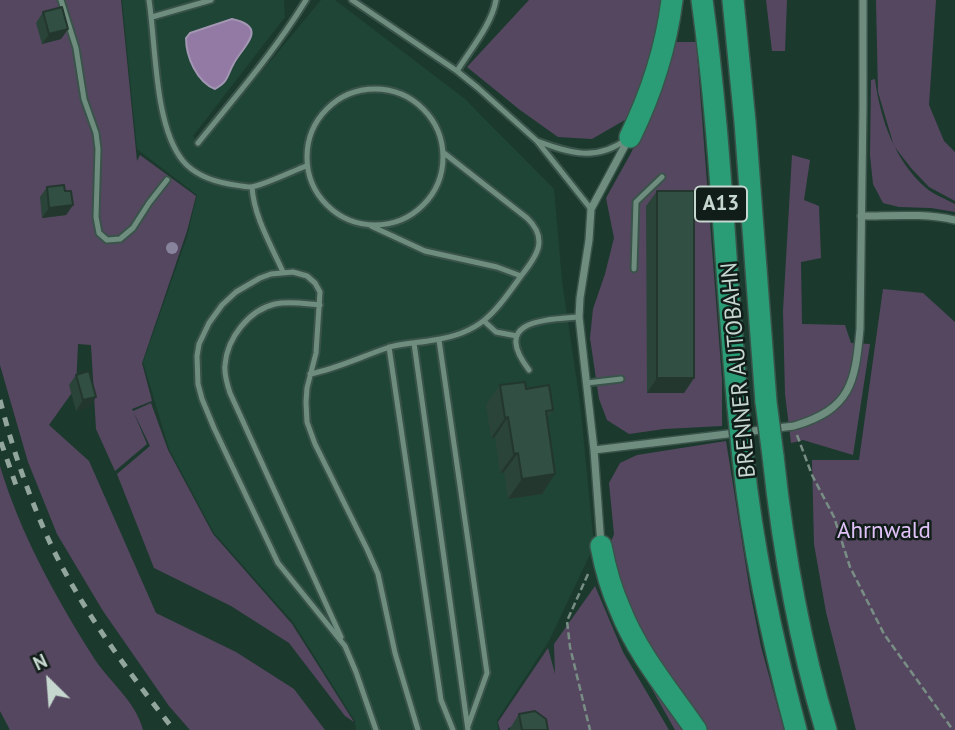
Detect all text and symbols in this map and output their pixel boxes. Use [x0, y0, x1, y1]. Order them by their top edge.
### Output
road number: A13 [695, 186, 747, 222]
street label: BRENNER AUTOBAHN [716, 261, 762, 479]
park label: Ahrnwald [837, 517, 931, 545]
north arrow [14, 646, 84, 716]
text: N [29, 648, 51, 675]

